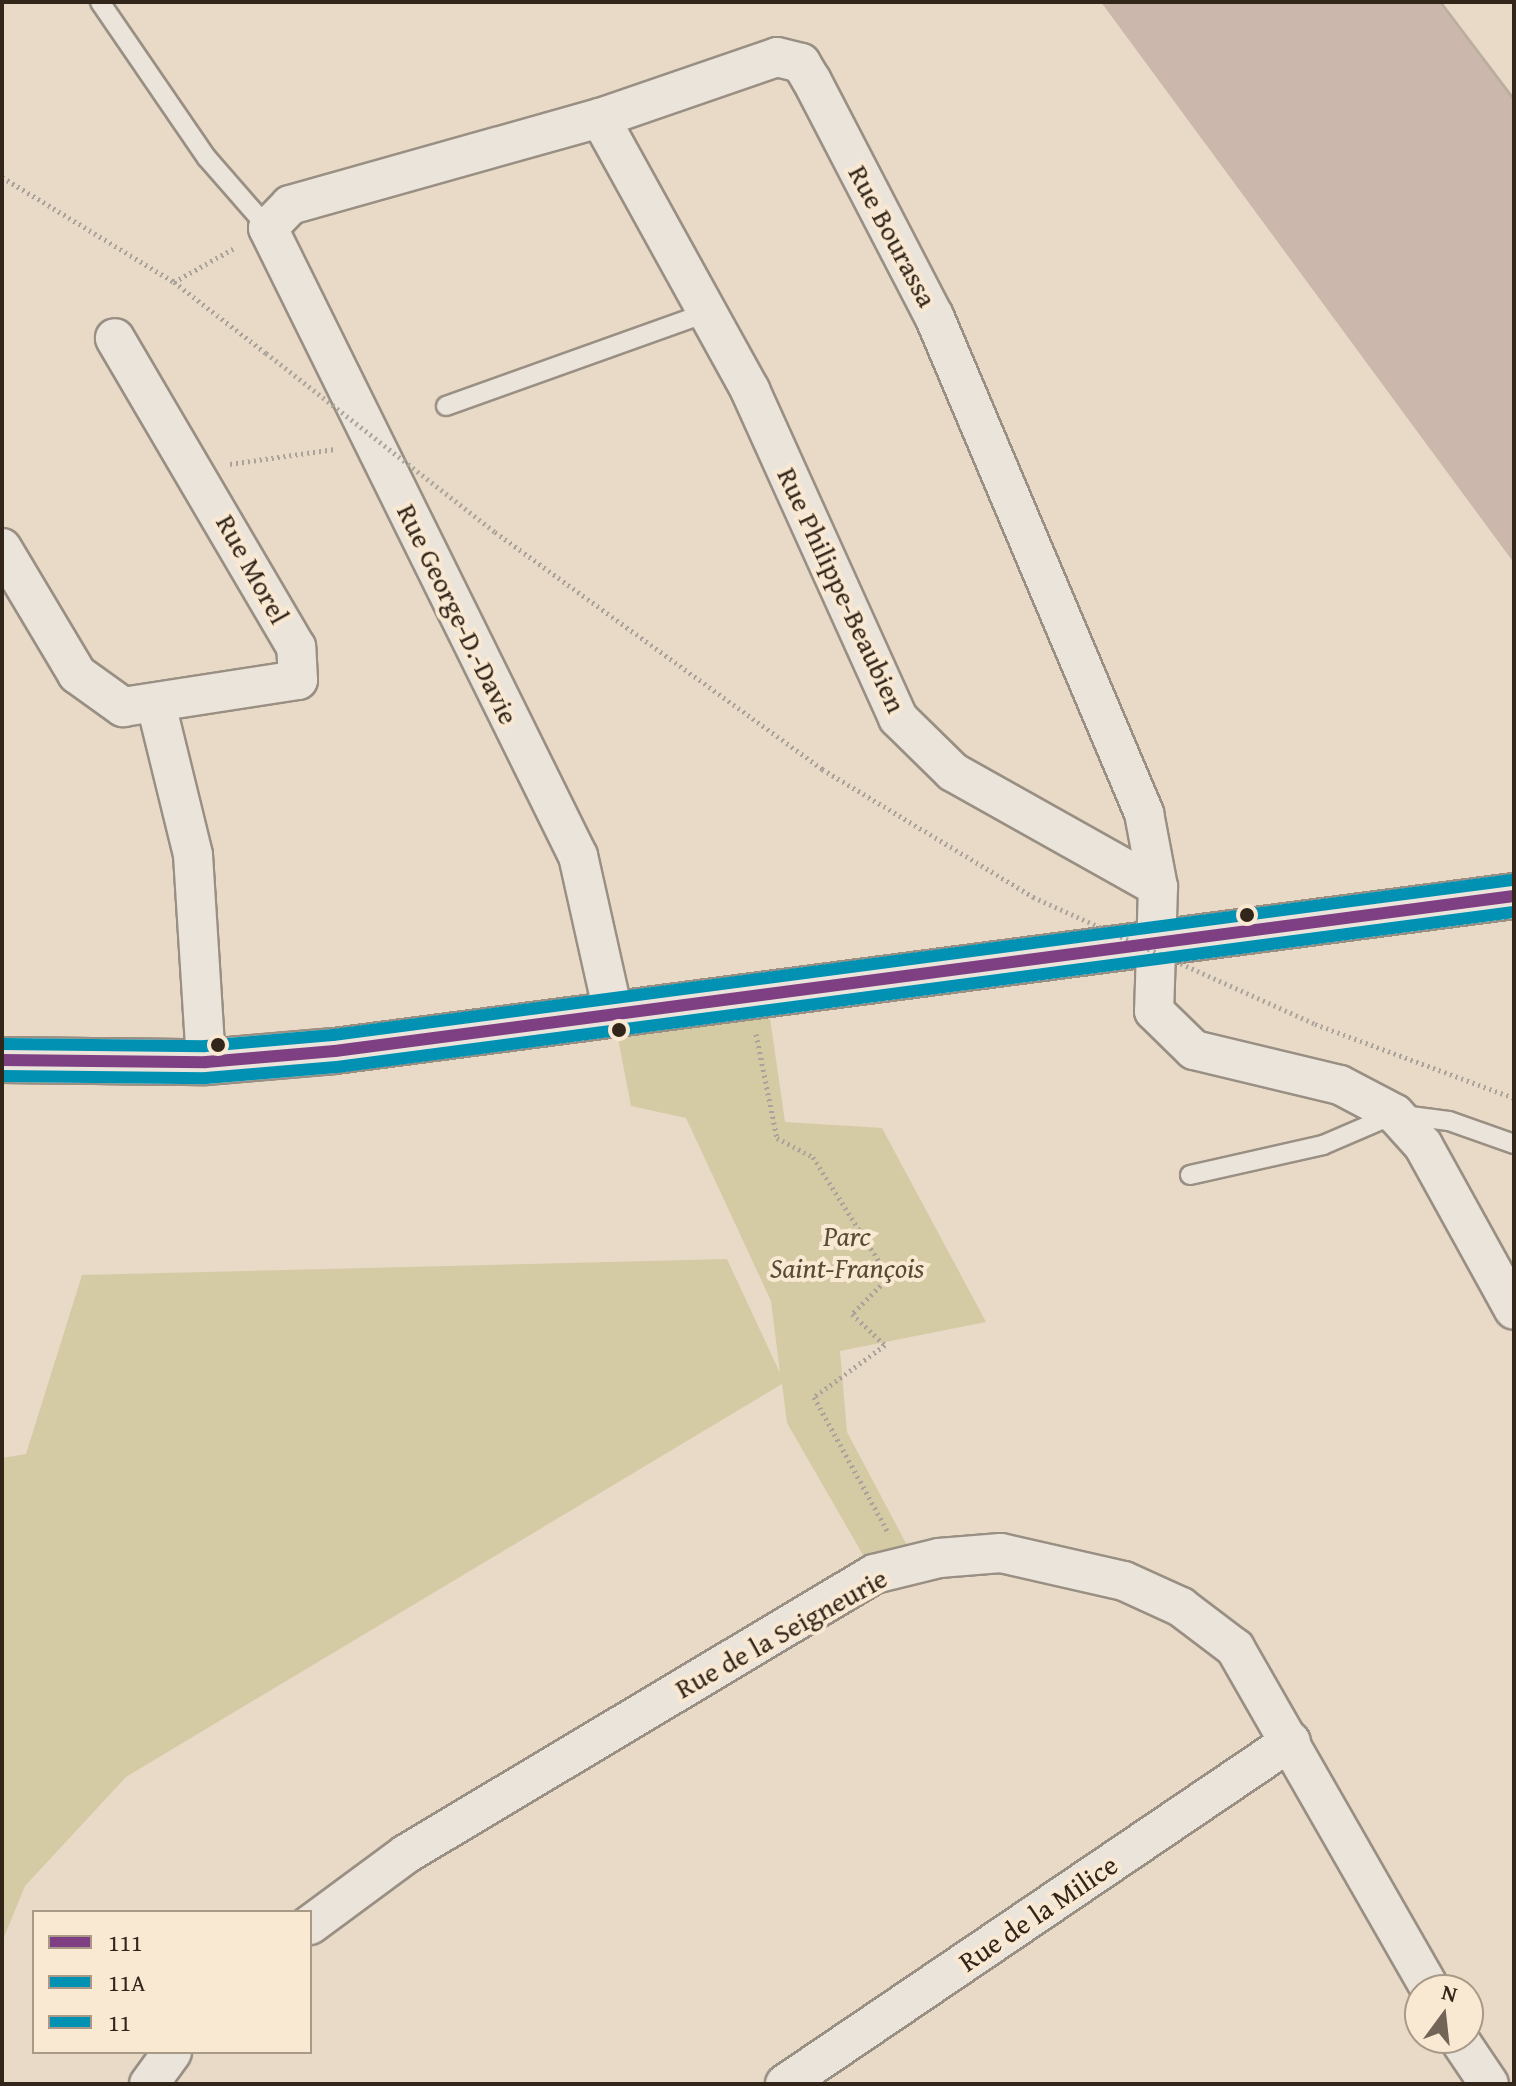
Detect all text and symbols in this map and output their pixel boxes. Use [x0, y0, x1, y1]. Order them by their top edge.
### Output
street label: Rue Bourassa [842, 159, 944, 313]
street label: Rue Philippe-Beaubien [770, 462, 914, 718]
street label: Rue George-D.-Davie [390, 498, 526, 730]
street label: Rue Morel [209, 508, 297, 630]
unlabelled marker [1239, 907, 1255, 923]
unlabelled marker [611, 1022, 627, 1038]
unlabelled marker [210, 1037, 226, 1053]
park label: Parc Saint-François [770, 1219, 924, 1285]
street label: Rue de la Seigneurie [669, 1561, 893, 1705]
street label: Rue de la Milice [952, 1848, 1124, 1978]
legend [32, 1910, 312, 2054]
text: 111 [108, 1925, 143, 1960]
text: 11A [108, 1965, 146, 2000]
north arrow [1404, 1974, 1484, 2054]
text: N [1438, 1975, 1461, 2010]
text: 11 [108, 2005, 131, 2040]

